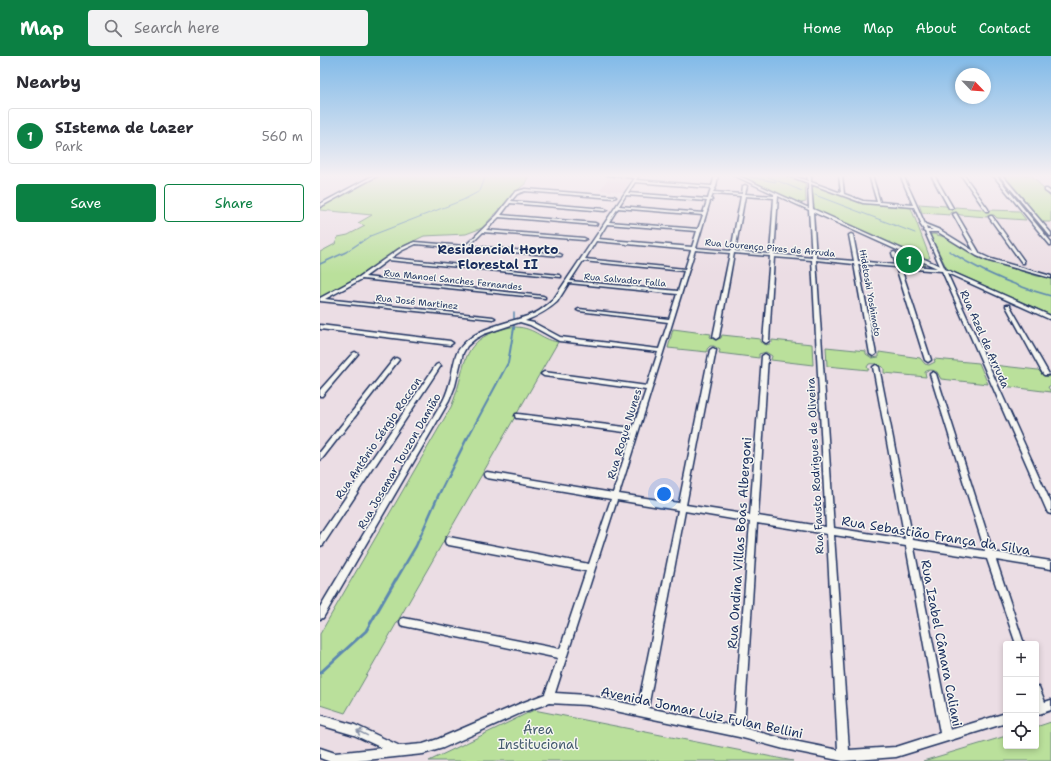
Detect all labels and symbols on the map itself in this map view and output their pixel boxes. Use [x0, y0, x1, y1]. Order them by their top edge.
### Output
north arrow [955, 68, 991, 104]
street label: Rua Lourenço Pires de Arruda [704, 236, 836, 260]
district label: Residencial Horto Florestal II [438, 241, 558, 273]
pin: 1 [896, 245, 922, 275]
street label: Hidetoshi Yoshimoto [856, 249, 884, 337]
street label: Rua Manoel Sanches Fernandes [383, 267, 523, 293]
street label: Rua Salvador Falla [583, 270, 667, 290]
street label: Rua Azel de Arruda [956, 288, 1013, 391]
street label: Rua José Martinez [375, 292, 459, 312]
street label: Rua Antônio Sérgio Roccon [332, 374, 425, 502]
street label: Rua Fausto Rodrigues de Oliveira [803, 377, 828, 555]
street label: Rua Roque Nunes [604, 387, 645, 481]
street label: Rua Josemar Touzon Damião [354, 390, 445, 532]
street label: Rua Ondina Villas Boas Albergoni [724, 437, 755, 650]
your location [654, 484, 674, 504]
street label: Rua Sebastião França da Silva [840, 512, 1031, 559]
street label: Rua Izabel Câmara Caliani [917, 558, 966, 728]
street label: Avenida Jomar Luiz Fulan Bellini [599, 683, 805, 742]
park label: Área Institucional [498, 720, 578, 753]
one-way arrow [356, 729, 368, 736]

